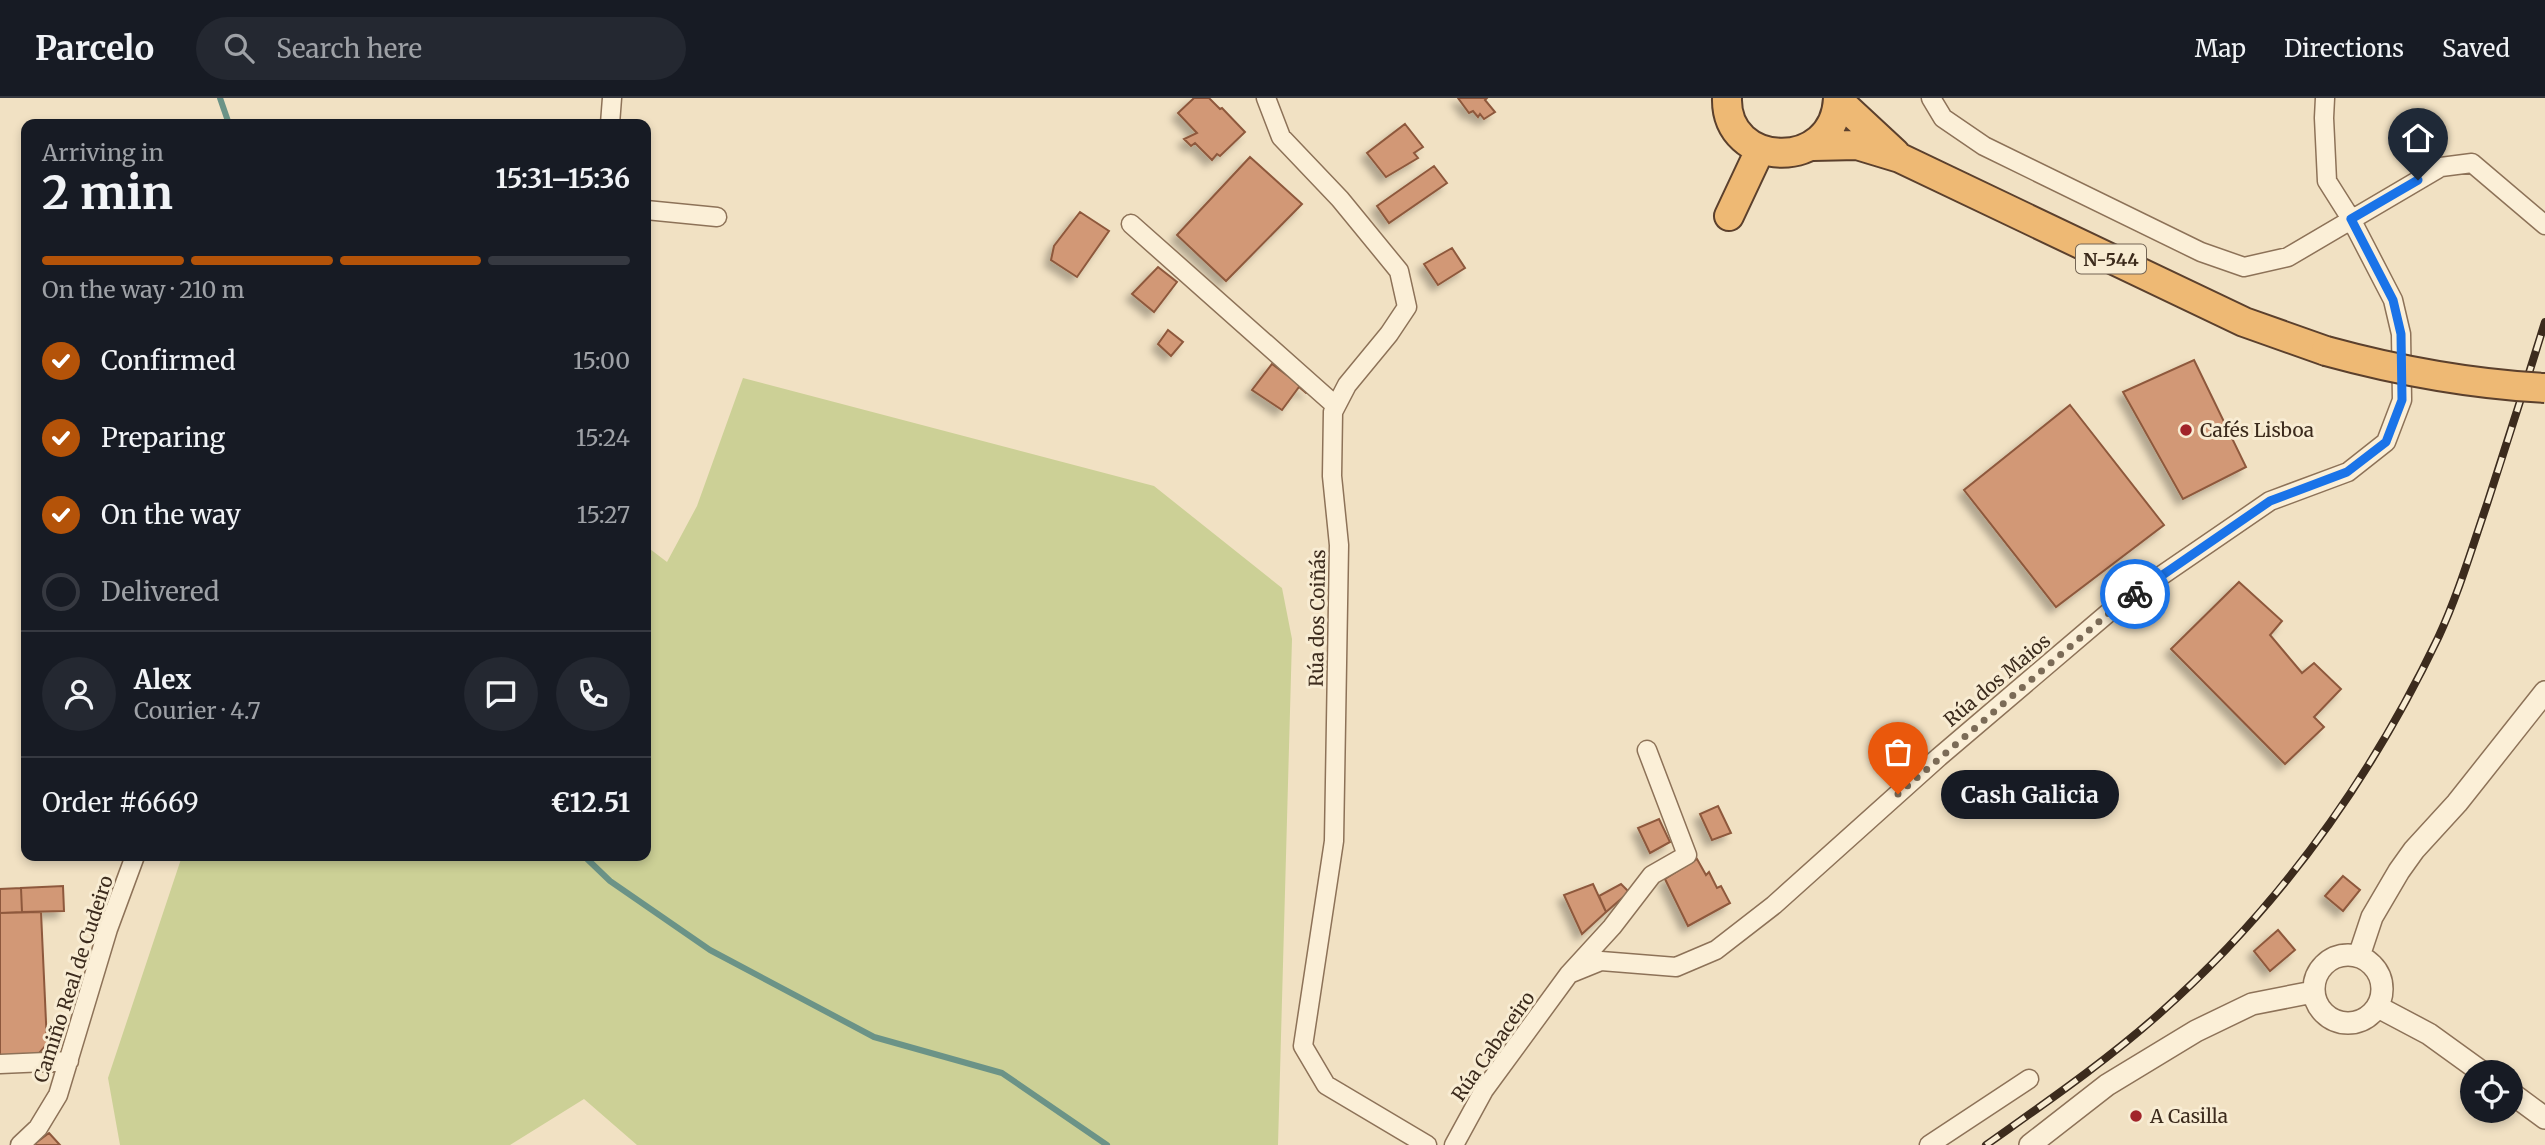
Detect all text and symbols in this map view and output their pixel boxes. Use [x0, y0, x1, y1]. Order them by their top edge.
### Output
search box [196, 17, 686, 80]
text: Parcelo [35, 28, 154, 69]
icon: search [220, 29, 258, 67]
text: Search here [276, 32, 422, 65]
text: Map [2195, 33, 2246, 64]
text: Directions [2284, 33, 2404, 64]
text: Saved [2442, 33, 2510, 64]
pin [2388, 108, 2448, 180]
icon: home [2399, 119, 2437, 157]
text: Arriving in [42, 138, 164, 167]
text: 15:31–15:36 [496, 162, 630, 195]
text: 2 min [42, 164, 173, 222]
road number: N-544 [2076, 244, 2146, 274]
text: On the way · 210 m [42, 275, 245, 304]
icon: check [42, 342, 80, 380]
text: Confirmed [101, 344, 236, 377]
text: 15:00 [573, 346, 630, 375]
place label: Cafés Lisboa [2200, 418, 2314, 442]
icon: check [42, 419, 80, 457]
text: Preparing [101, 421, 225, 454]
marker: Cafés Lisboa [2178, 422, 2194, 438]
text: 15:24 [576, 423, 630, 452]
icon: check [42, 496, 80, 534]
text: On the way [101, 498, 241, 531]
text: 15:27 [577, 500, 630, 529]
street label: Rúa dos Coiñás [1304, 549, 1330, 687]
courier [2100, 559, 2170, 629]
text: Delivered [101, 575, 220, 608]
icon: bike [2116, 575, 2154, 613]
street label: Rúa dos Maios [1939, 629, 2055, 731]
button: person [42, 657, 116, 731]
button: chat [464, 657, 538, 731]
button: phone [556, 657, 630, 731]
text: Alex [134, 663, 191, 696]
text: Courier · 4.7 [134, 696, 261, 725]
pin [1868, 722, 1928, 794]
icon: bag [1879, 733, 1917, 771]
callout: Cash Galicia [1940, 770, 2118, 818]
text: Cash Galicia [1961, 780, 2099, 809]
text: Order #6669 [42, 786, 199, 819]
text: €12.51 [550, 786, 630, 819]
street label: Camiño Real de Cudeiro [28, 872, 118, 1086]
street label: Rúa Cabaceiro [1446, 986, 1540, 1106]
map controls [2460, 1060, 2523, 1123]
button: locate [2460, 1060, 2523, 1123]
place label: A Casilla [2149, 1104, 2228, 1128]
marker: A Casilla [2128, 1108, 2144, 1124]

